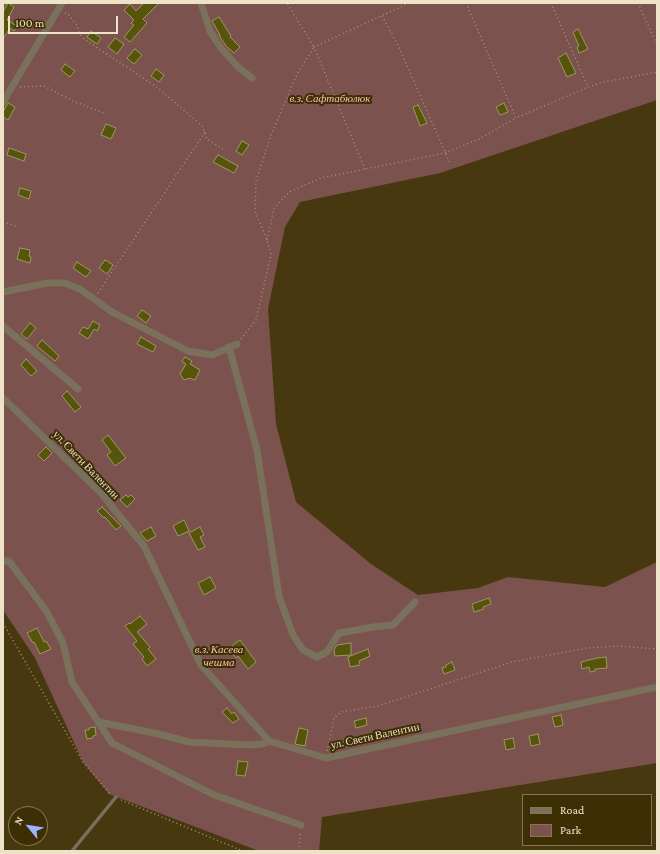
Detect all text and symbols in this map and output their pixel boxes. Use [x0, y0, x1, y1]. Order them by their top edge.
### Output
scale bar [10, 8, 120, 34]
text: 100 m [15, 16, 44, 30]
park label: в.з. Сафтабюлюк [290, 92, 370, 106]
street label: ул. Свети Валентин [50, 428, 122, 502]
park label: в.з. Касева чешма [195, 643, 243, 669]
street label: ул. Свети Валентин [329, 720, 421, 752]
legend [522, 794, 652, 846]
text: Road [560, 803, 584, 817]
north arrow [8, 806, 48, 846]
text: N [11, 814, 26, 827]
text: Park [560, 823, 581, 837]

